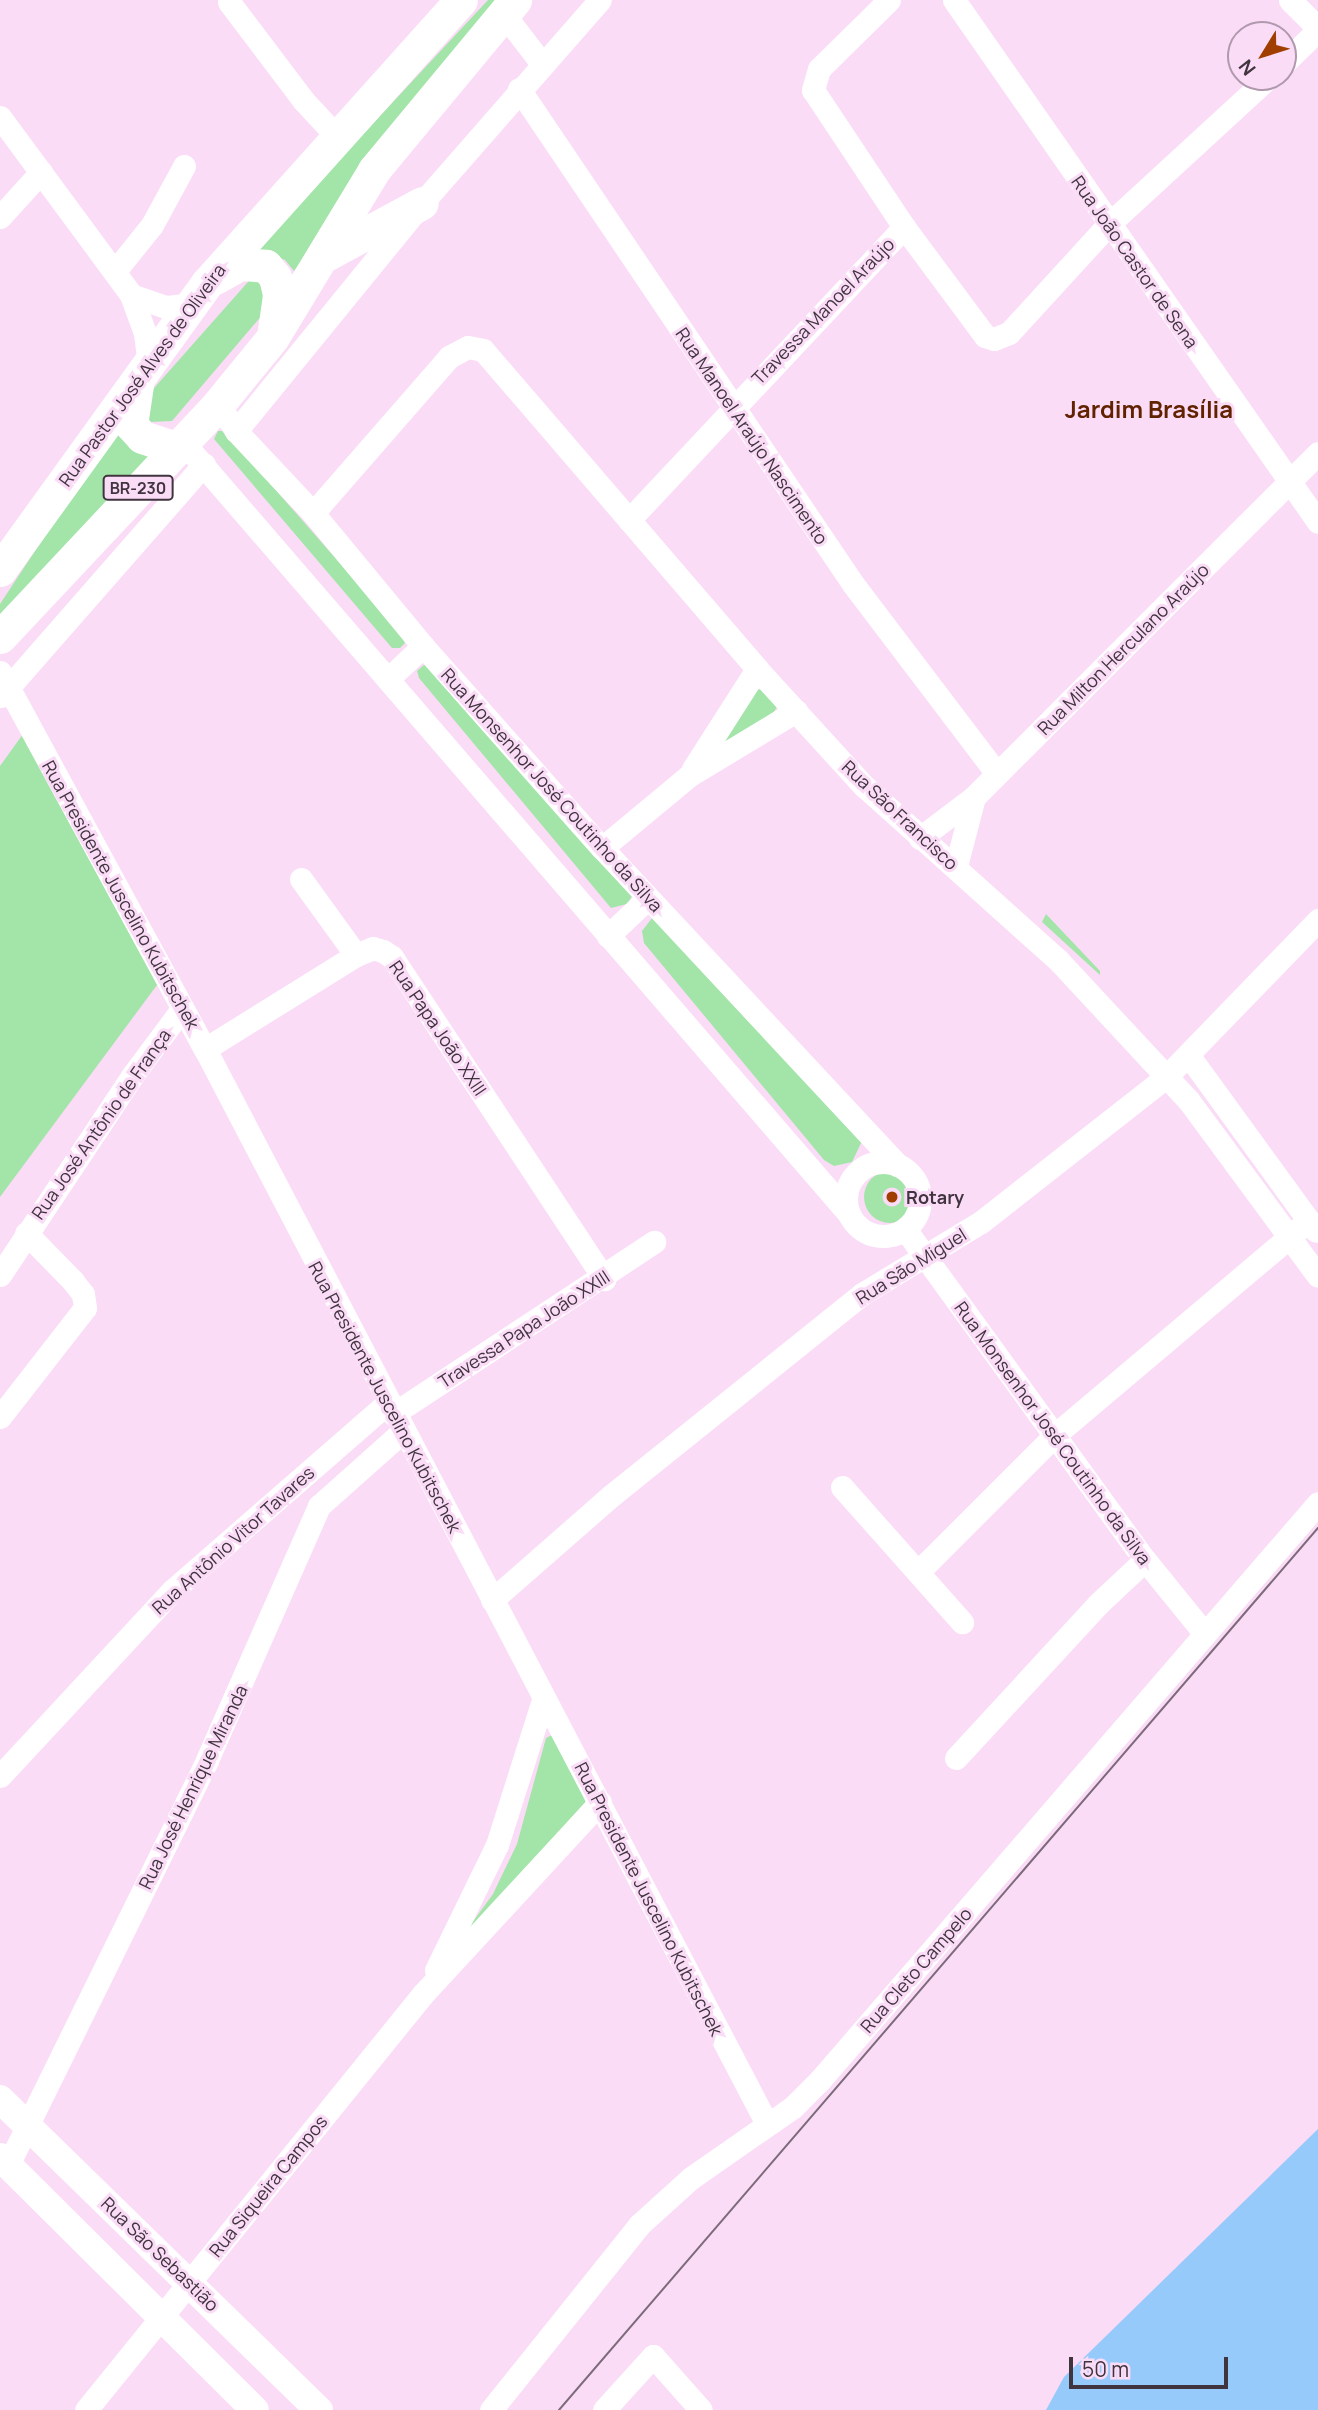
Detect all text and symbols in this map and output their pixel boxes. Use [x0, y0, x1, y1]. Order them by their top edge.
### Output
north arrow [1227, 21, 1297, 91]
text: N [1233, 54, 1261, 81]
street label: Rua João Castor de Sena [1067, 172, 1203, 352]
street label: Travessa Manoel Araújo [747, 233, 899, 389]
street label: Rua Pastor José Alves de Oliveira [54, 260, 230, 490]
street label: Rua Manoel Araújo Nascimento [671, 324, 833, 548]
district label: Jardim Brasília [1065, 395, 1233, 423]
road number: BR-230 [101, 475, 175, 500]
street label: Rua Milton Herculano Araújo [1033, 559, 1213, 739]
street label: Rua Monsenhor José Coutinho da Silva [437, 664, 667, 916]
street label: Rua São Francisco [838, 756, 962, 874]
street label: Rua Presidente Juscelino Kubitschek [38, 757, 204, 1033]
street label: Rua Papa João XXIII [385, 956, 491, 1100]
street label: Rua José Antônio de França [27, 1025, 175, 1223]
place label: Rotary [906, 1186, 964, 1208]
marker: Rotary [884, 1189, 900, 1205]
street label: Rua São Miguel [852, 1223, 970, 1309]
street label: Rua Presidente Juscelino Kubitschek [304, 1258, 466, 1536]
street label: Travessa Papa João XXIII [434, 1266, 614, 1392]
street label: Rua Monsenhor José Coutinho da Silva [950, 1297, 1156, 1569]
street label: Rua Antônio Vitor Tavares [147, 1461, 319, 1619]
street label: Rua José Henrique Miranda [134, 1681, 252, 1893]
street label: Rua Presidente Juscelino Kubitschek [570, 1759, 728, 2039]
street label: Rua Cleto Campelo [856, 1903, 976, 2037]
street label: Rua Siqueira Campos [204, 2111, 332, 2261]
street label: Rua São Sebastião [97, 2192, 223, 2316]
scale bar [1073, 2344, 1232, 2388]
text: 50 m [1082, 2355, 1129, 2383]

